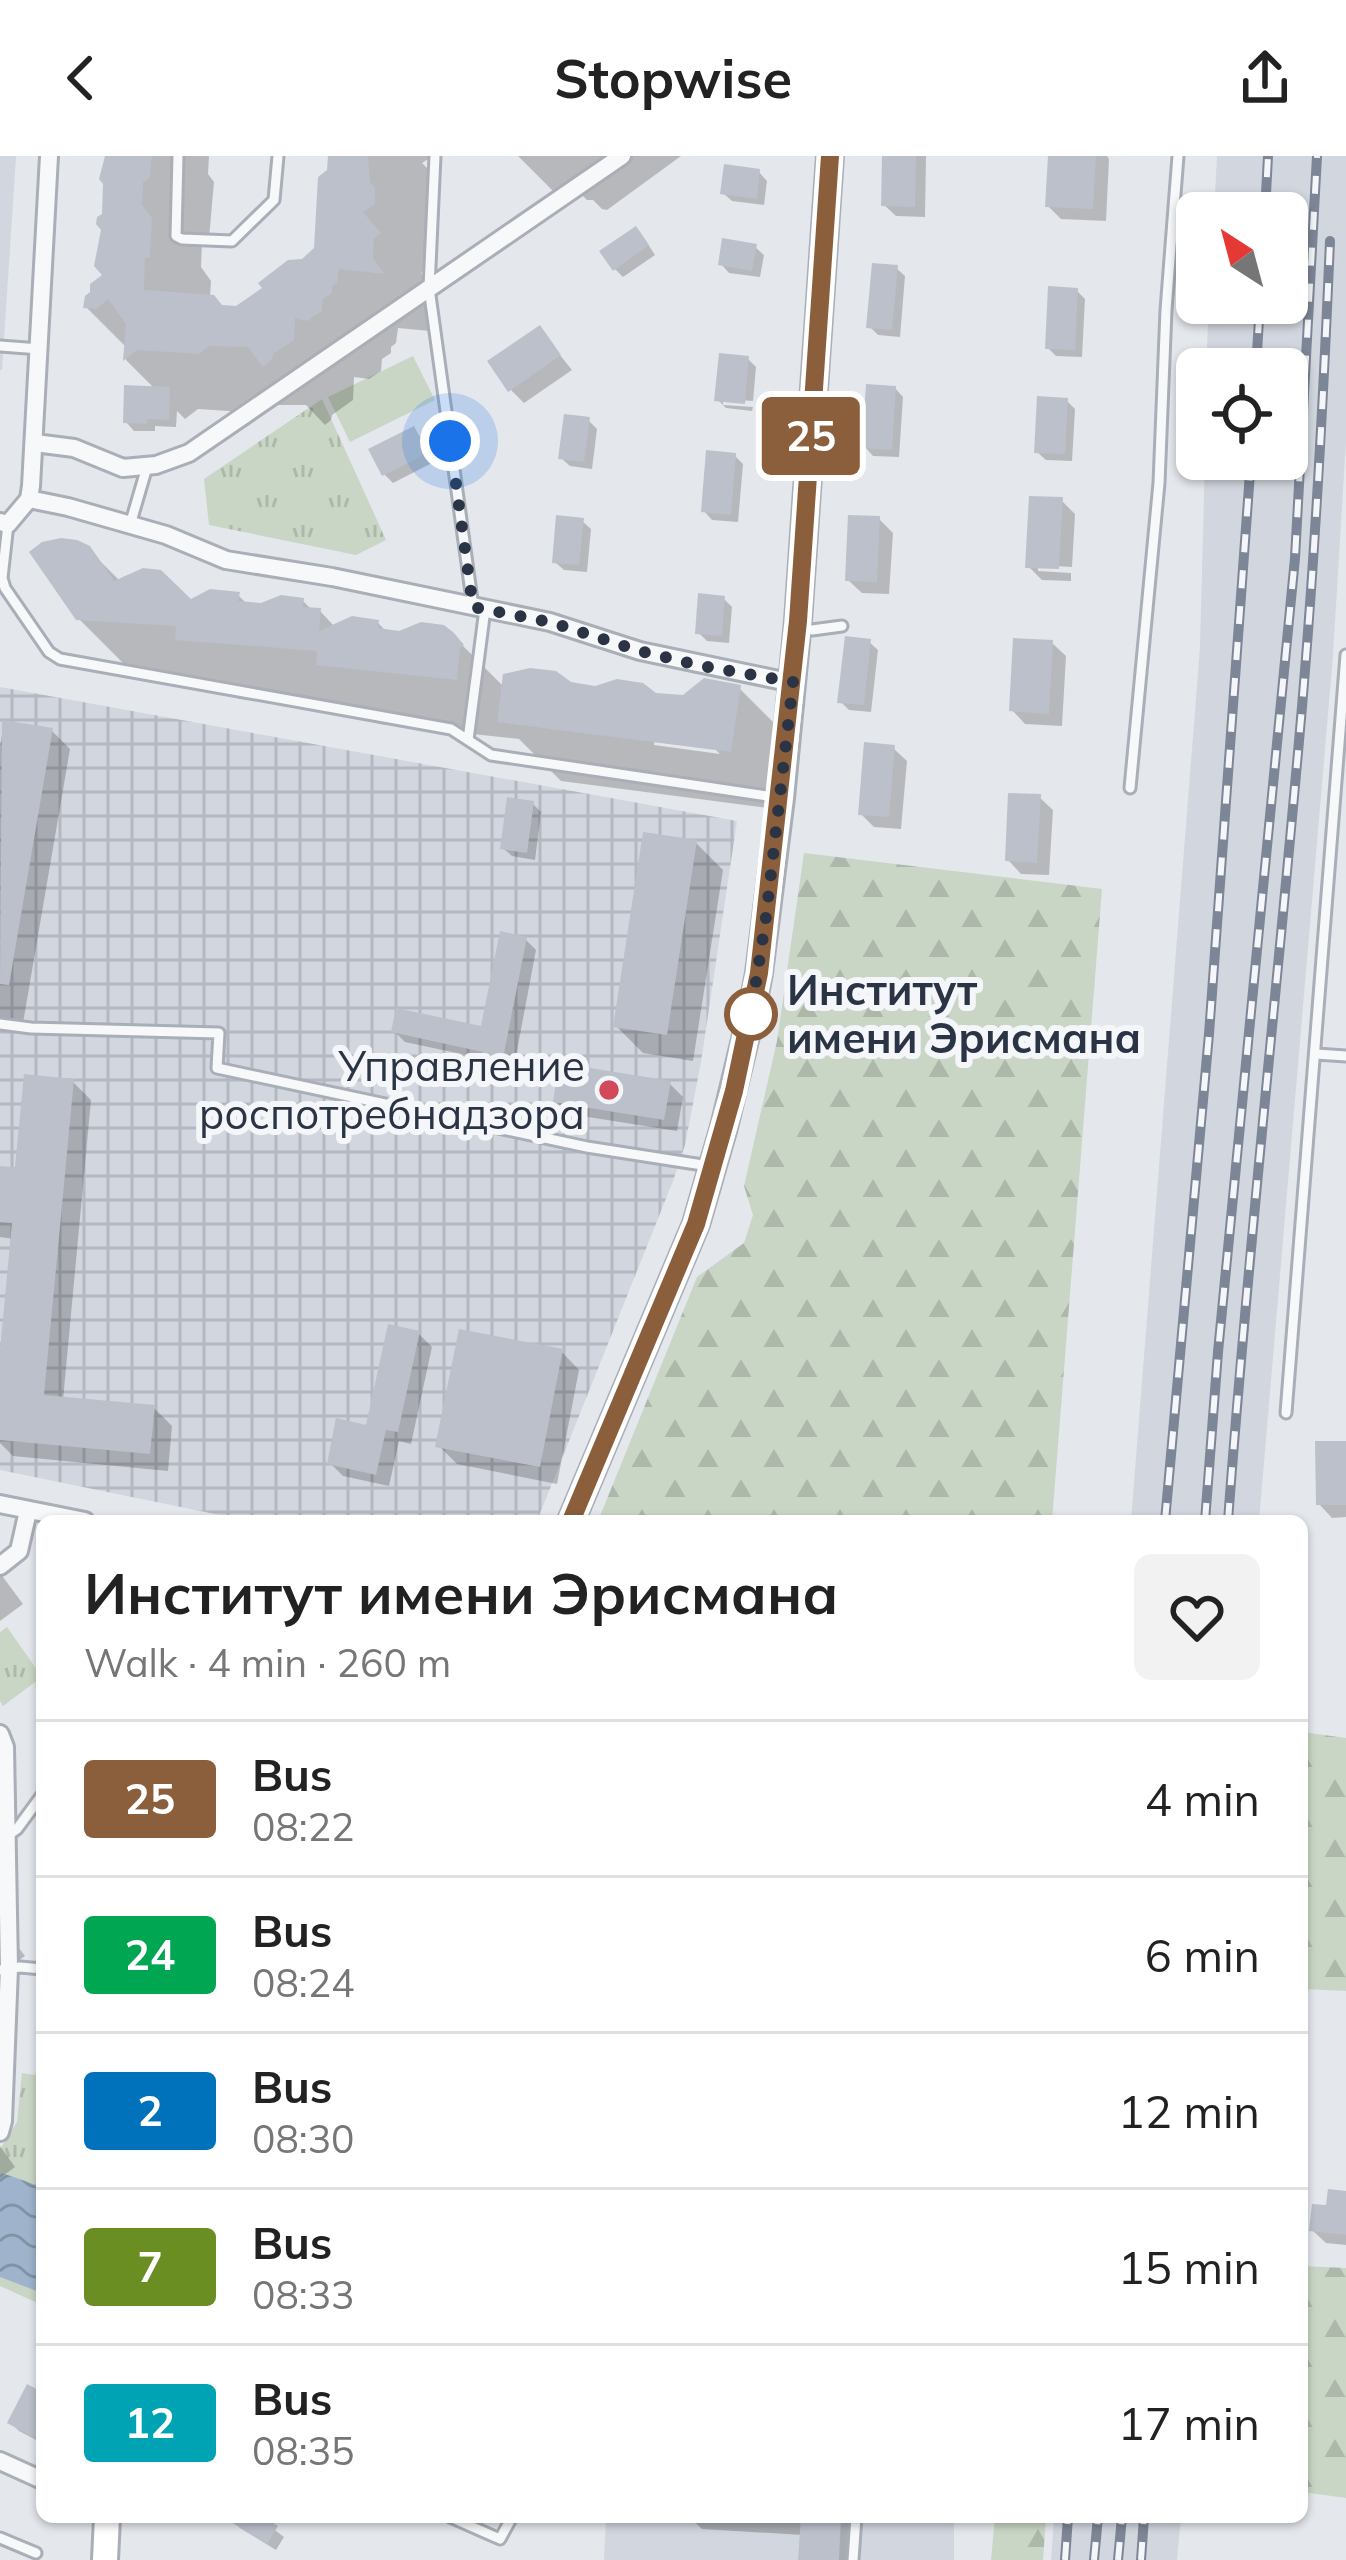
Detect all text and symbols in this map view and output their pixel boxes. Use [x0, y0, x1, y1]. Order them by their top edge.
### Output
text: Stopwise [554, 44, 792, 112]
icon: back [48, 45, 114, 111]
icon: share [1232, 45, 1298, 111]
north arrow [1176, 192, 1308, 324]
map controls [1176, 192, 1308, 480]
button: locate [1176, 348, 1308, 480]
line badge: 25 [757, 397, 865, 475]
text: 25 [786, 409, 836, 462]
your location [420, 411, 480, 471]
place label: Институт имени Эрисмана [787, 963, 1141, 1064]
marker: Институт имени Эрисмана [726, 989, 776, 1039]
place label: Управление роспотребнадзора [199, 1039, 585, 1140]
marker: Управление роспотребнадзора [596, 1077, 622, 1103]
button: heart [1134, 1554, 1260, 1680]
text: Институт имени Эрисмана [84, 1557, 838, 1628]
text: Walk · 4 min · 260 m [84, 1638, 451, 1687]
text: Bus [252, 1746, 332, 1802]
text: 4 min [1145, 1771, 1260, 1827]
text: 25 [125, 1772, 175, 1825]
text: 08:22 [252, 1802, 355, 1851]
text: Bus [252, 1902, 332, 1958]
text: 6 min [1145, 1927, 1260, 1983]
text: 24 [125, 1928, 175, 1981]
text: 08:24 [252, 1958, 355, 2007]
text: Bus [252, 2058, 332, 2114]
text: 12 min [1118, 2083, 1260, 2139]
text: 2 [137, 2084, 163, 2137]
text: 08:30 [252, 2114, 355, 2163]
text: Bus [252, 2214, 332, 2270]
text: 15 min [1118, 2239, 1260, 2295]
text: 7 [137, 2240, 163, 2293]
text: 08:33 [252, 2270, 355, 2319]
text: Bus [252, 2370, 332, 2426]
text: 17 min [1118, 2395, 1260, 2451]
text: 12 [125, 2396, 175, 2449]
text: 08:35 [252, 2426, 355, 2475]

